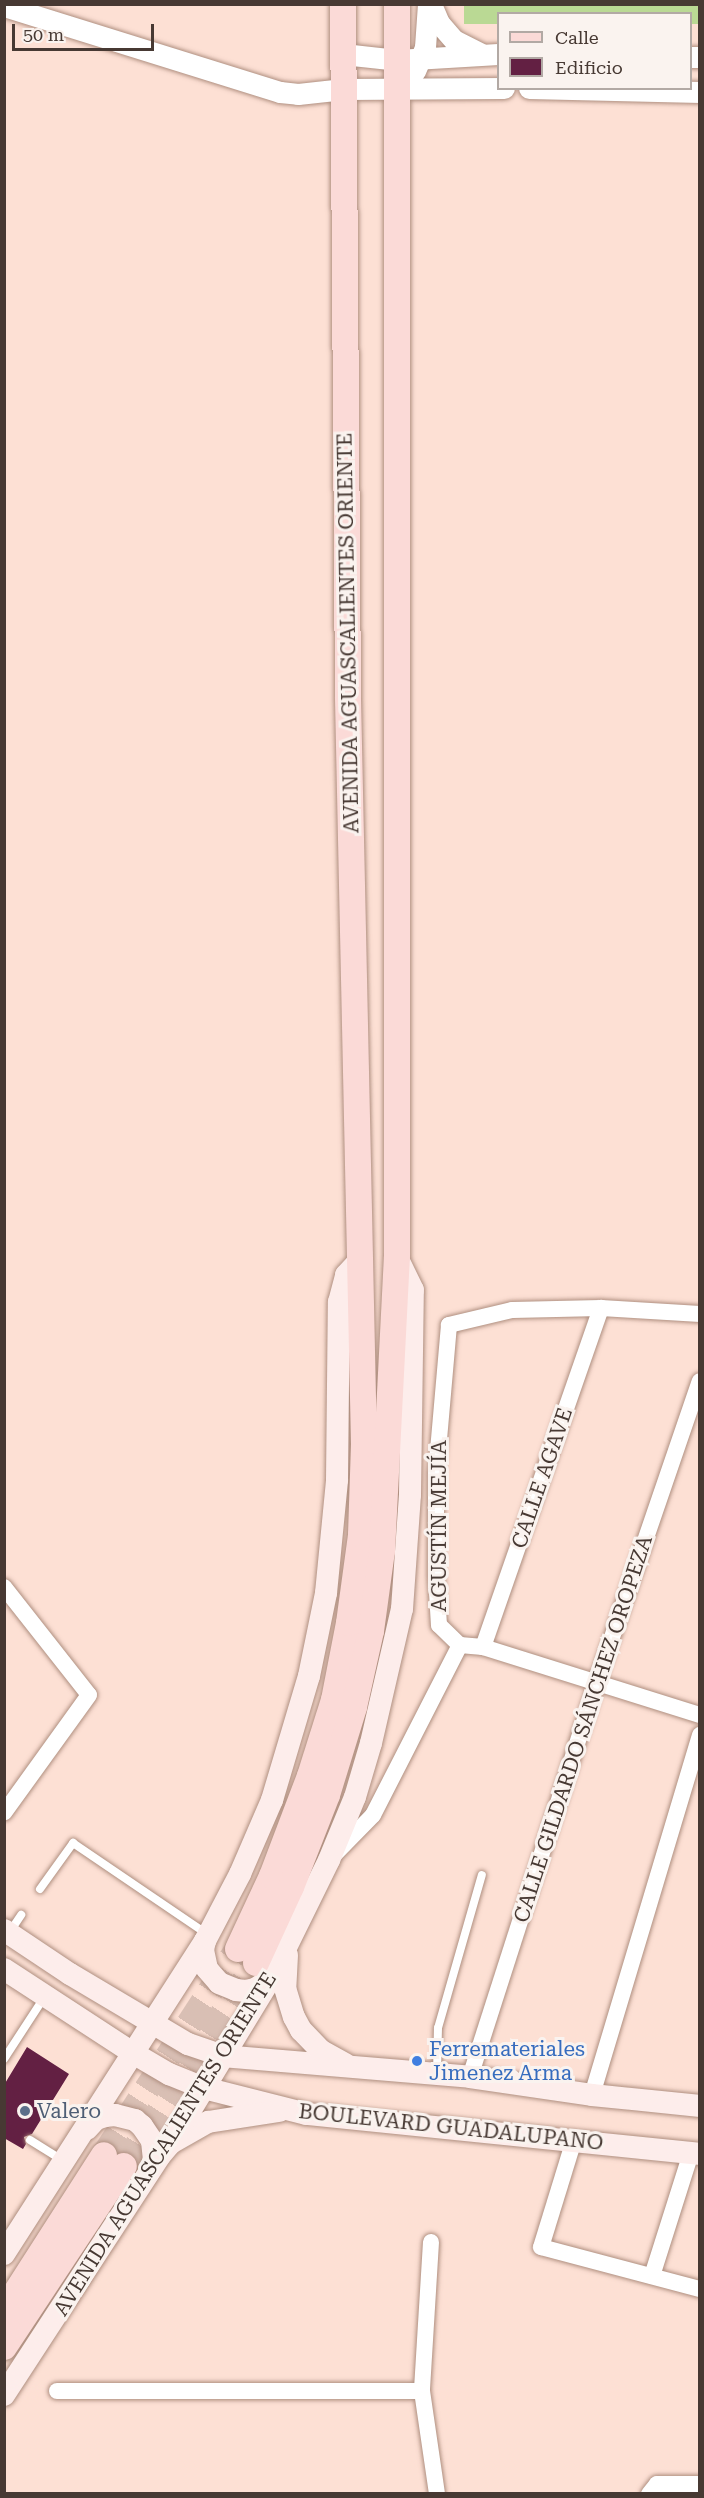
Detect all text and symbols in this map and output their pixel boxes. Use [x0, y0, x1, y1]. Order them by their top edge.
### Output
scale bar [15, 12, 158, 50]
legend [497, 12, 692, 90]
text: 50 m [23, 24, 64, 45]
text: Calle [555, 27, 599, 48]
text: Edificio [555, 57, 623, 78]
street label: AVENIDA AGUASCALIENTES ORIENTE [332, 433, 364, 833]
street label: CALLE AGAVE [506, 1405, 578, 1551]
street label: AGUSTÍN MEJÍA [426, 1440, 452, 1612]
street label: CALLE GILDARDO SÁNCHEZ OROPEZA [508, 1532, 658, 1926]
street label: AVENIDA AGUASCALIENTES ORIENTE [48, 1967, 282, 2321]
place label: Ferremateriales Jimenez Arma [429, 2036, 585, 2086]
marker: Ferremateriales Jimenez Arma [410, 2054, 424, 2068]
place label: Valero [37, 2098, 101, 2124]
street label: BOULEVARD GUADALUPANO [297, 2098, 605, 2156]
marker: Valero [18, 2104, 32, 2118]

